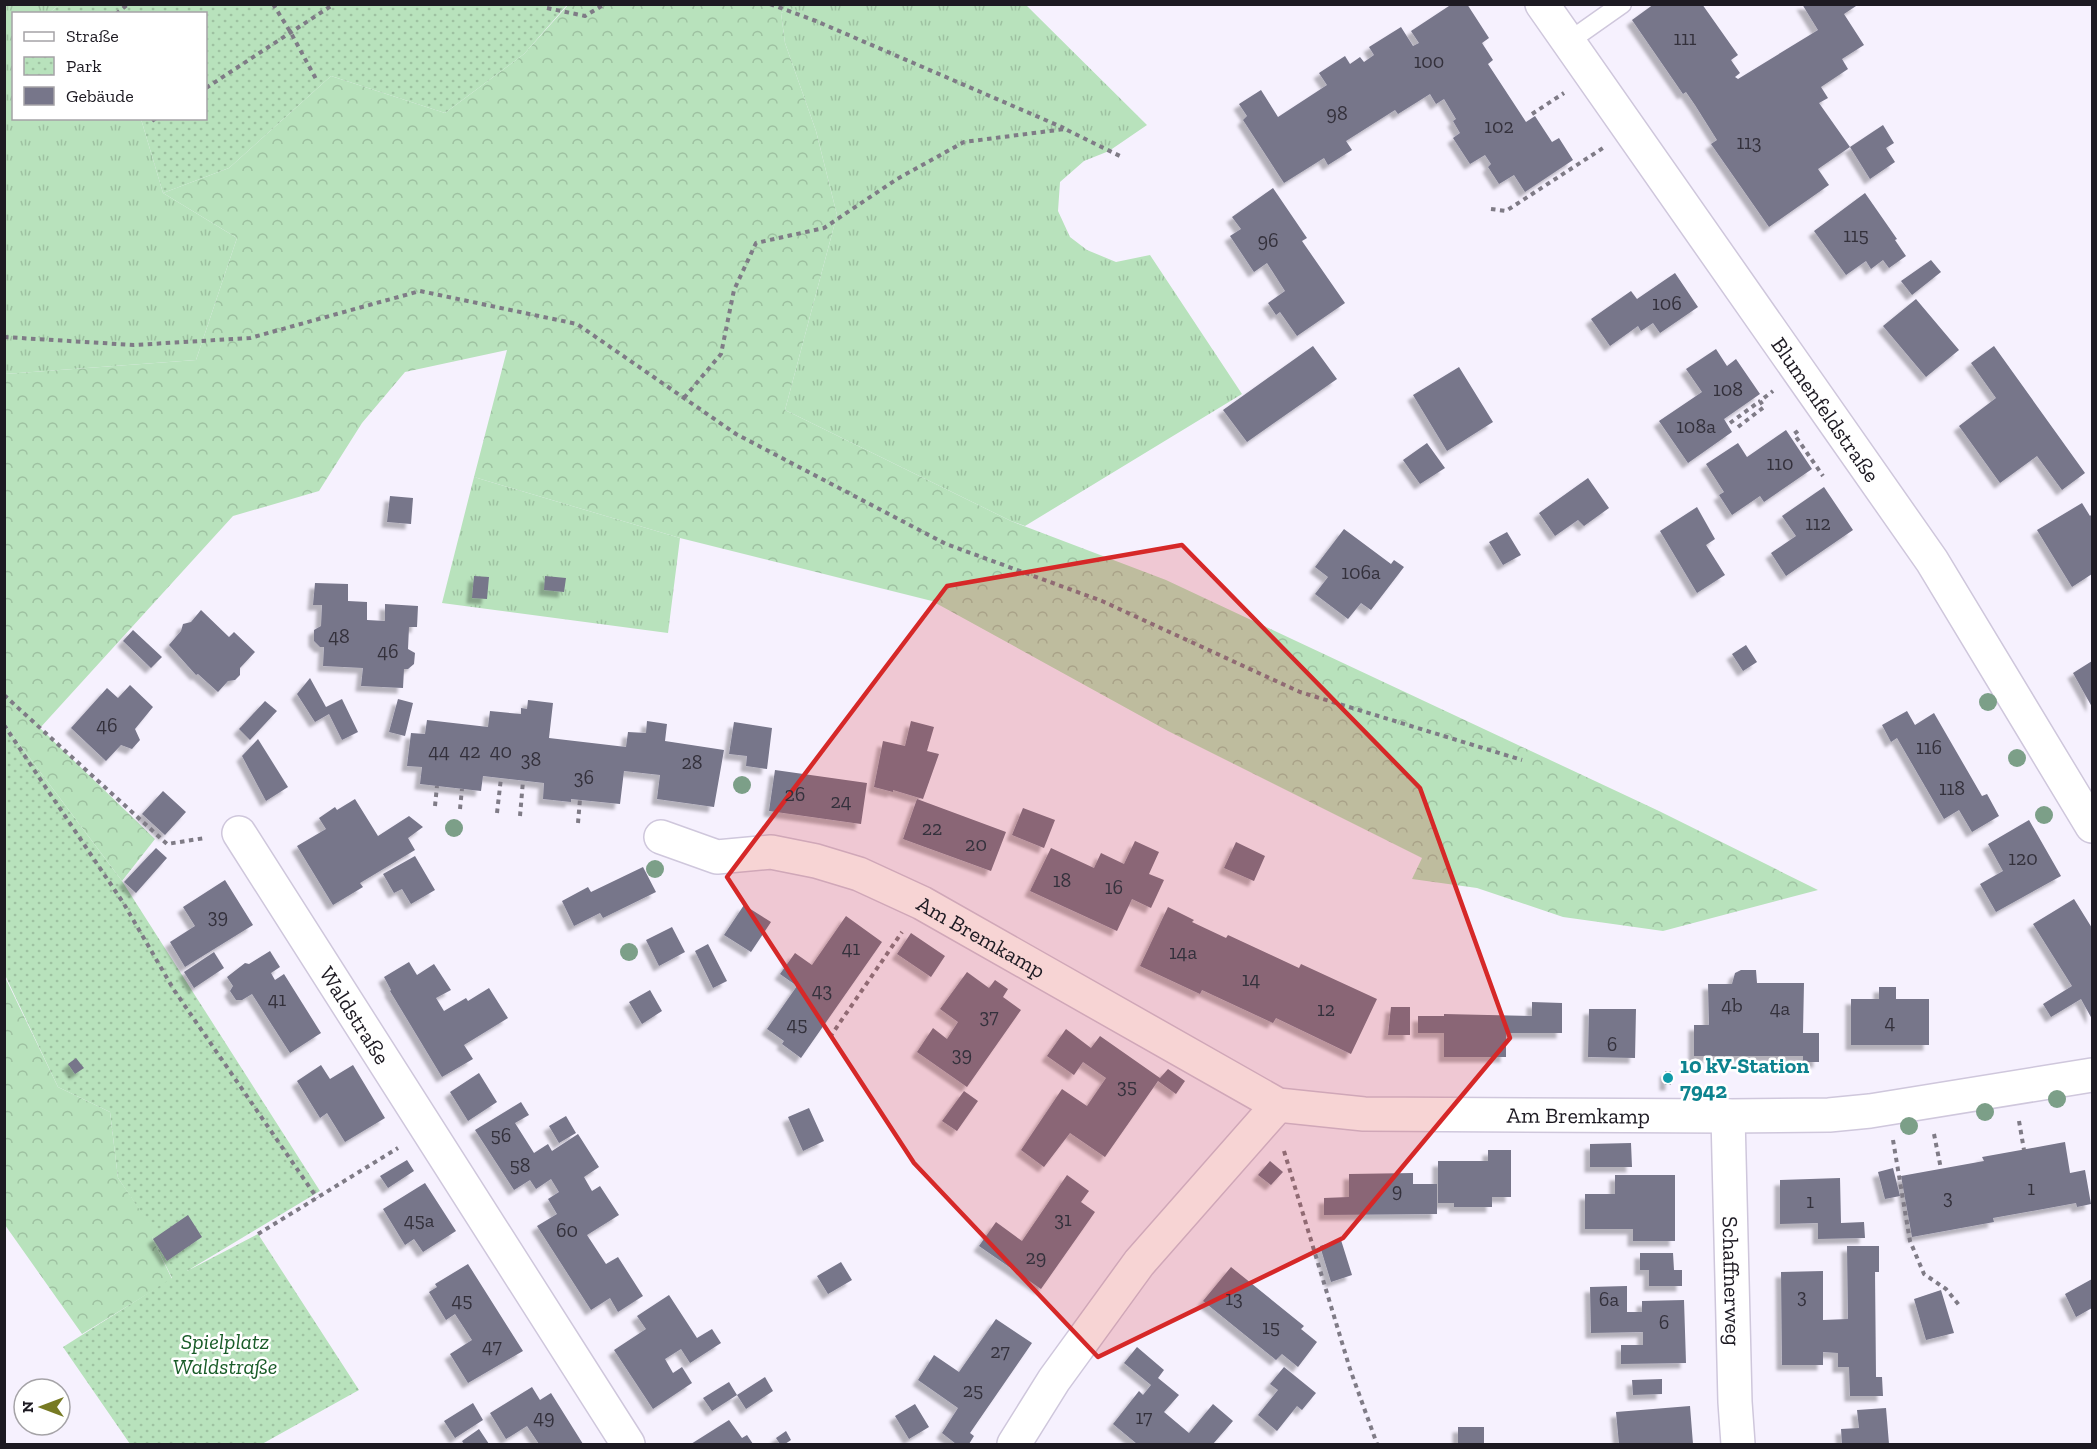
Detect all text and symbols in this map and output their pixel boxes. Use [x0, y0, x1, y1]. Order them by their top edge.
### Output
legend [12, 12, 207, 120]
text: Straße [66, 25, 119, 47]
house number: 111 [1673, 26, 1697, 50]
house number: 100 [1414, 49, 1444, 73]
text: Park [66, 55, 102, 77]
text: Gebäude [66, 85, 134, 107]
house number: 98 [1326, 101, 1348, 125]
house number: 102 [1484, 114, 1514, 138]
house number: 113 [1736, 130, 1762, 154]
house number: 115 [1843, 223, 1869, 247]
house number: 96 [1257, 228, 1279, 252]
house number: 106 [1652, 291, 1682, 315]
street label: Blumenfeldstraße [1765, 332, 1886, 488]
house number: 108 [1713, 377, 1743, 401]
house number: 108a [1676, 414, 1716, 438]
house number: 110 [1767, 451, 1793, 475]
house number: 112 [1805, 511, 1831, 535]
house number: 106a [1341, 560, 1381, 584]
house number: 48 [328, 624, 350, 648]
house number: 46 [377, 639, 399, 663]
house number: 46 [96, 713, 118, 737]
house number: 116 [1916, 735, 1942, 759]
house number: 44 [428, 739, 450, 763]
house number: 42 [459, 739, 481, 763]
house number: 40 [490, 739, 512, 763]
house number: 38 [521, 747, 541, 771]
house number: 28 [681, 750, 703, 774]
house number: 36 [574, 765, 594, 789]
house number: 118 [1939, 776, 1965, 800]
house number: 26 [785, 782, 805, 806]
house number: 24 [830, 789, 852, 813]
house number: 22 [922, 816, 942, 840]
house number: 20 [965, 832, 987, 856]
house number: 120 [2008, 846, 2038, 870]
house number: 18 [1053, 868, 1071, 892]
house number: 16 [1105, 875, 1123, 899]
street label: Am Bremkamp [912, 890, 1050, 984]
house number: 39 [208, 904, 228, 928]
house number: 41 [842, 936, 861, 960]
house number: 14a [1169, 940, 1197, 964]
street label: Waldstraße [314, 962, 396, 1069]
house number: 14 [1242, 967, 1260, 991]
house number: 43 [812, 978, 832, 1002]
house number: 41 [268, 987, 287, 1011]
house number: 4b [1721, 993, 1743, 1017]
house number: 4a [1770, 996, 1791, 1020]
house number: 12 [1317, 997, 1335, 1021]
house number: 37 [979, 1004, 999, 1028]
house number: 4 [1885, 1010, 1896, 1034]
house number: 45 [786, 1012, 808, 1036]
house number: 6 [1607, 1032, 1617, 1056]
house number: 39 [952, 1042, 972, 1066]
place label: 10 kV-Station 7942 [1680, 1052, 1809, 1104]
marker: 10 kV-Station 7942 [1661, 1071, 1675, 1085]
house number: 35 [1117, 1074, 1137, 1098]
street label: Am Bremkamp [1507, 1102, 1650, 1130]
house number: 56 [491, 1123, 511, 1147]
house number: 58 [510, 1153, 531, 1177]
house number: 1 [2027, 1176, 2035, 1200]
house number: 9 [1392, 1178, 1402, 1202]
house number: 3 [1943, 1185, 1953, 1209]
house number: 1 [1806, 1189, 1814, 1213]
house number: 31 [1054, 1207, 1072, 1231]
house number: 45a [404, 1208, 435, 1232]
street label: Schaffnerweg [1716, 1216, 1747, 1346]
house number: 60 [556, 1218, 578, 1242]
house number: 29 [1026, 1245, 1046, 1269]
house number: 3 [1797, 1284, 1807, 1308]
house number: 13 [1225, 1286, 1243, 1310]
house number: 6a [1599, 1287, 1619, 1311]
house number: 45 [451, 1288, 473, 1312]
house number: 6 [1659, 1310, 1669, 1334]
house number: 15 [1262, 1315, 1280, 1339]
park label: Spielplatz Waldstraße [173, 1328, 277, 1380]
house number: 47 [482, 1334, 503, 1358]
house number: 27 [990, 1339, 1010, 1363]
north arrow [12, 1377, 72, 1437]
house number: 25 [963, 1378, 983, 1402]
text: N [18, 1401, 37, 1413]
house number: 49 [533, 1405, 555, 1429]
house number: 17 [1136, 1405, 1153, 1429]

